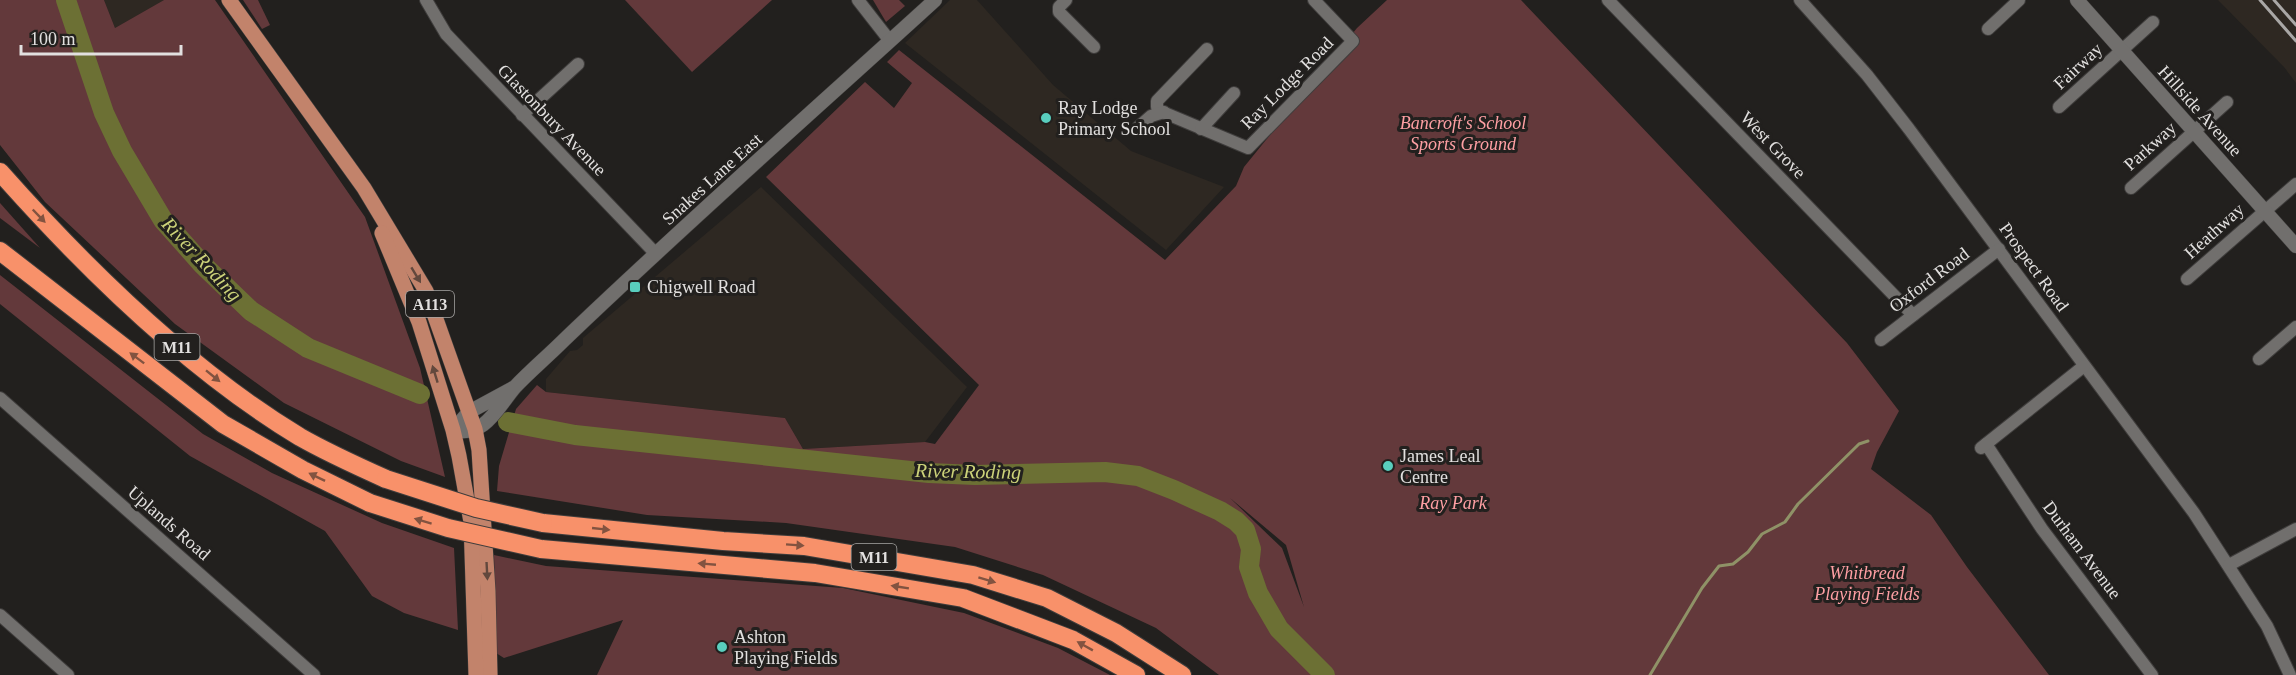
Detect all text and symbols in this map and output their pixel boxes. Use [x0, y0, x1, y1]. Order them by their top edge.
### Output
scale bar [21, 18, 182, 56]
text: 100 m [30, 29, 76, 49]
street label: Ray Lodge Road [1237, 33, 1337, 133]
street label: Fairway [2050, 39, 2106, 93]
street label: Glastonbury Avenue [494, 60, 610, 180]
street label: Hillside Avenue [2154, 62, 2246, 160]
place label: Ray Lodge Primary School [1058, 98, 1171, 139]
street label: West Grove [1736, 107, 1810, 183]
marker: Ray Lodge Primary School [1039, 111, 1053, 125]
park label: Bancroft's School Sports Ground [1400, 113, 1526, 154]
street label: Parkway [2120, 117, 2180, 175]
street label: Snakes Lane East [658, 129, 766, 229]
street label: Heathway [2180, 199, 2248, 263]
one-way arrow [32, 208, 46, 222]
water label: River Roding [156, 212, 246, 306]
street label: Prospect Road [1995, 219, 2073, 315]
street label: Oxford Road [1885, 244, 1973, 316]
one-way arrow [411, 267, 421, 284]
place label: Chigwell Road [647, 277, 756, 297]
marker: Chigwell Road [628, 280, 642, 294]
road number: A113 [406, 291, 454, 317]
road number: M11 [154, 334, 200, 360]
one-way arrow [129, 352, 145, 365]
one-way arrow [430, 365, 439, 383]
one-way arrow [205, 370, 221, 383]
place label: James Leal Centre [1400, 446, 1480, 487]
water label: River Roding [914, 459, 1021, 484]
marker: James Leal Centre [1381, 459, 1395, 473]
one-way arrow [308, 472, 326, 482]
street label: Uplands Road [124, 482, 214, 564]
park label: Ray Park [1418, 493, 1488, 513]
street label: Durham Avenue [2039, 497, 2125, 603]
one-way arrow [414, 515, 432, 525]
one-way arrow [591, 524, 610, 534]
one-way arrow [785, 541, 804, 550]
road number: M11 [852, 544, 896, 570]
one-way arrow [697, 559, 716, 569]
one-way arrow [483, 562, 492, 581]
park label: Whitbread Playing Fields [1813, 563, 1920, 604]
one-way arrow [978, 576, 996, 585]
one-way arrow [891, 583, 910, 592]
place label: Ashton Playing Fields [734, 627, 838, 668]
marker: Ashton Playing Fields [715, 640, 729, 654]
one-way arrow [1077, 641, 1093, 652]

